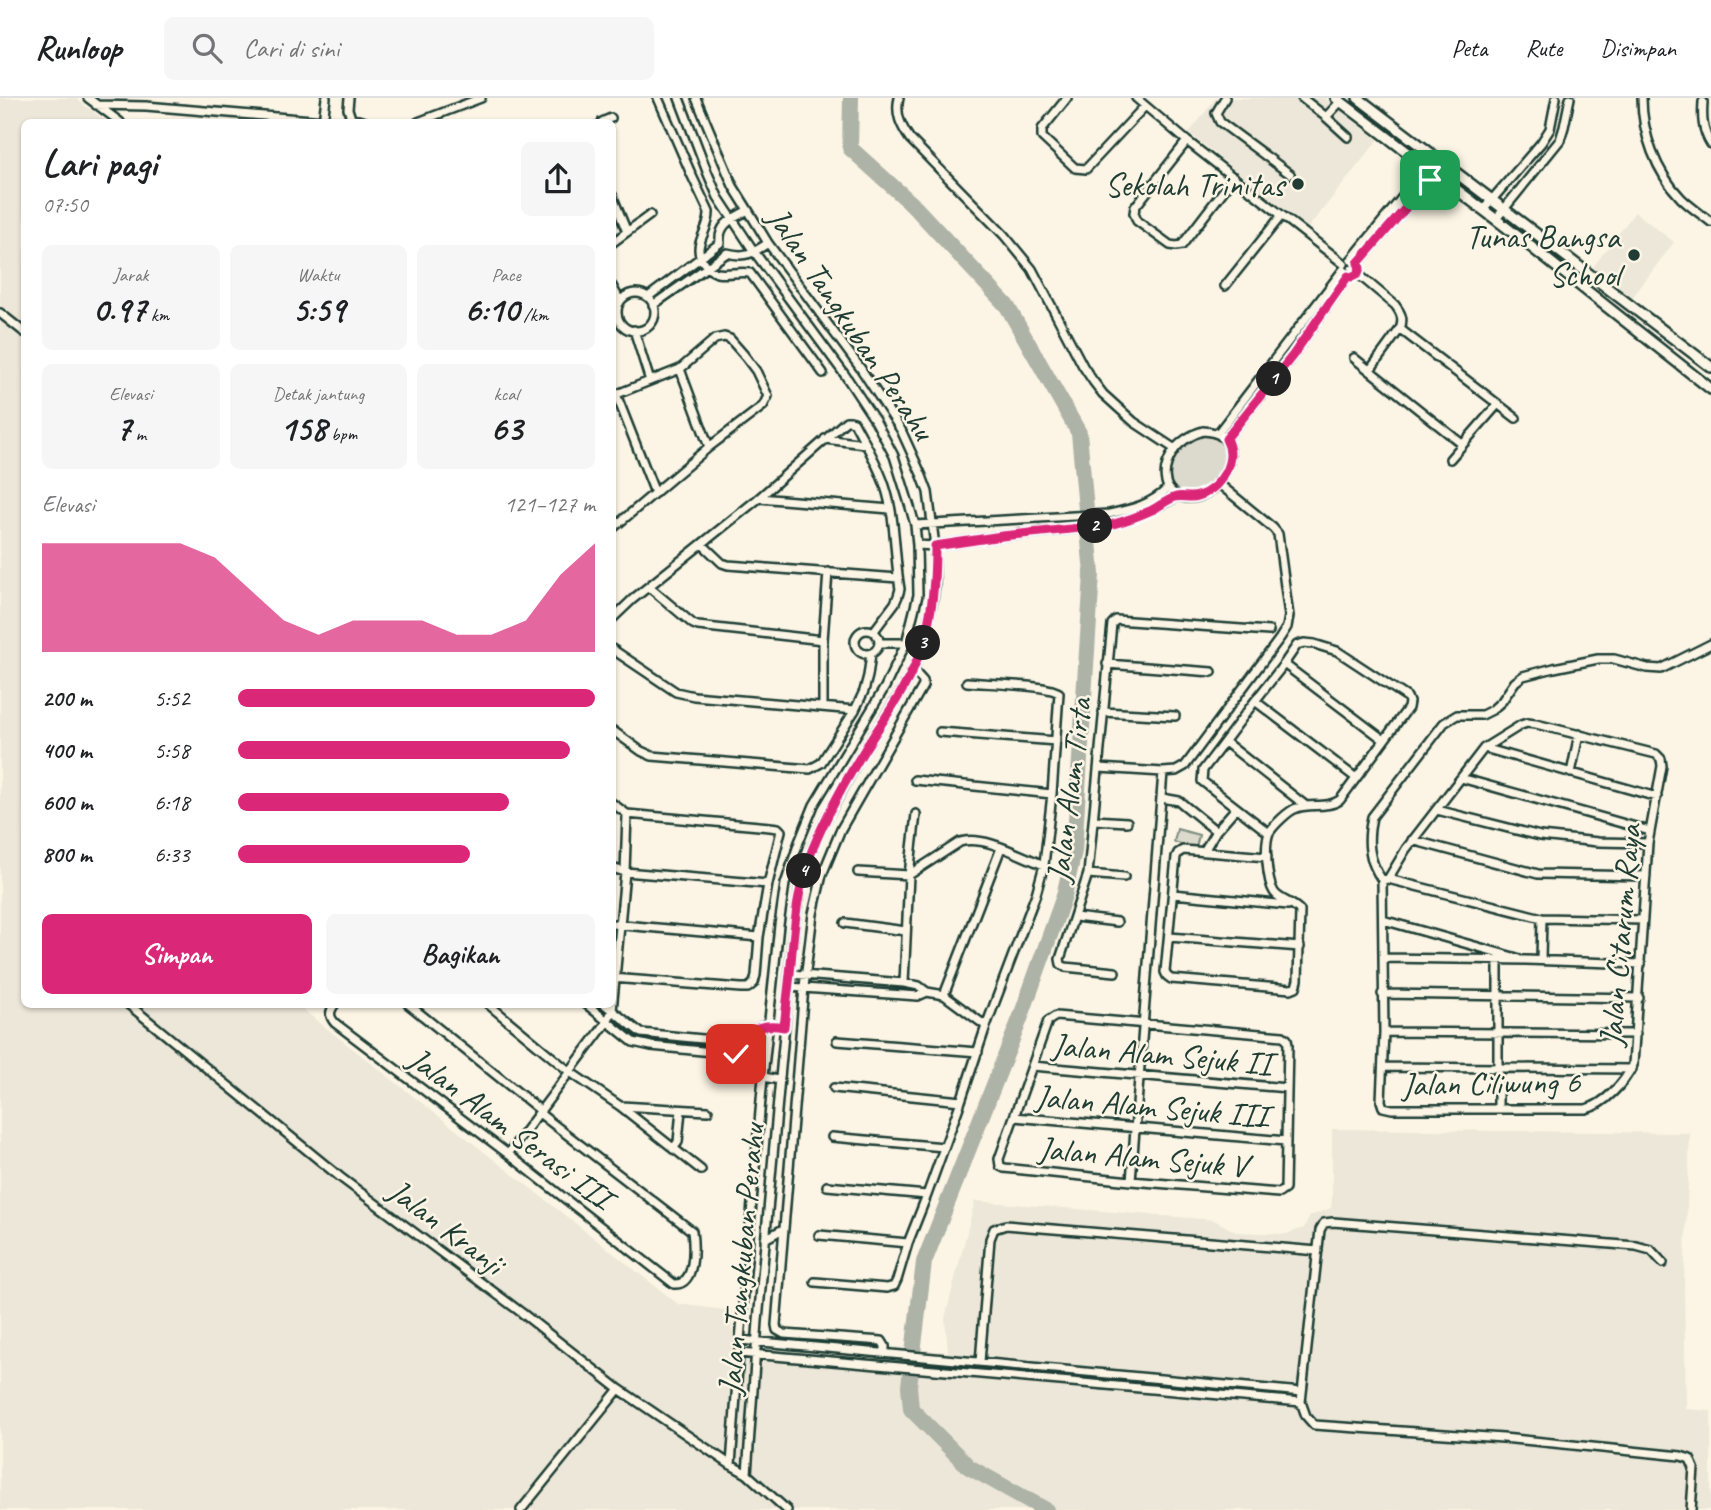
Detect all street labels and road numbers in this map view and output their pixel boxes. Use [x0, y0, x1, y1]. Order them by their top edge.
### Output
street label: Jalan Tangkuban Perahu [757, 197, 946, 450]
street label: Jalan Alam Tirta [1037, 694, 1101, 887]
street label: Jalan Citarum Raya [1589, 820, 1651, 1050]
street label: Jalan Alam Sejuk II [1048, 1023, 1280, 1085]
street label: Jalan Alam Serasi III [398, 1036, 626, 1222]
street label: Jalan Ciliwung 6 [1399, 1060, 1582, 1106]
street label: Jalan Alam Sejuk III [1032, 1075, 1277, 1138]
street label: Jalan Tangkuban Perahu [708, 1120, 774, 1398]
street label: Jalan Alam Sejuk V [1035, 1127, 1256, 1188]
street label: Jalan Kranji [378, 1168, 516, 1286]

